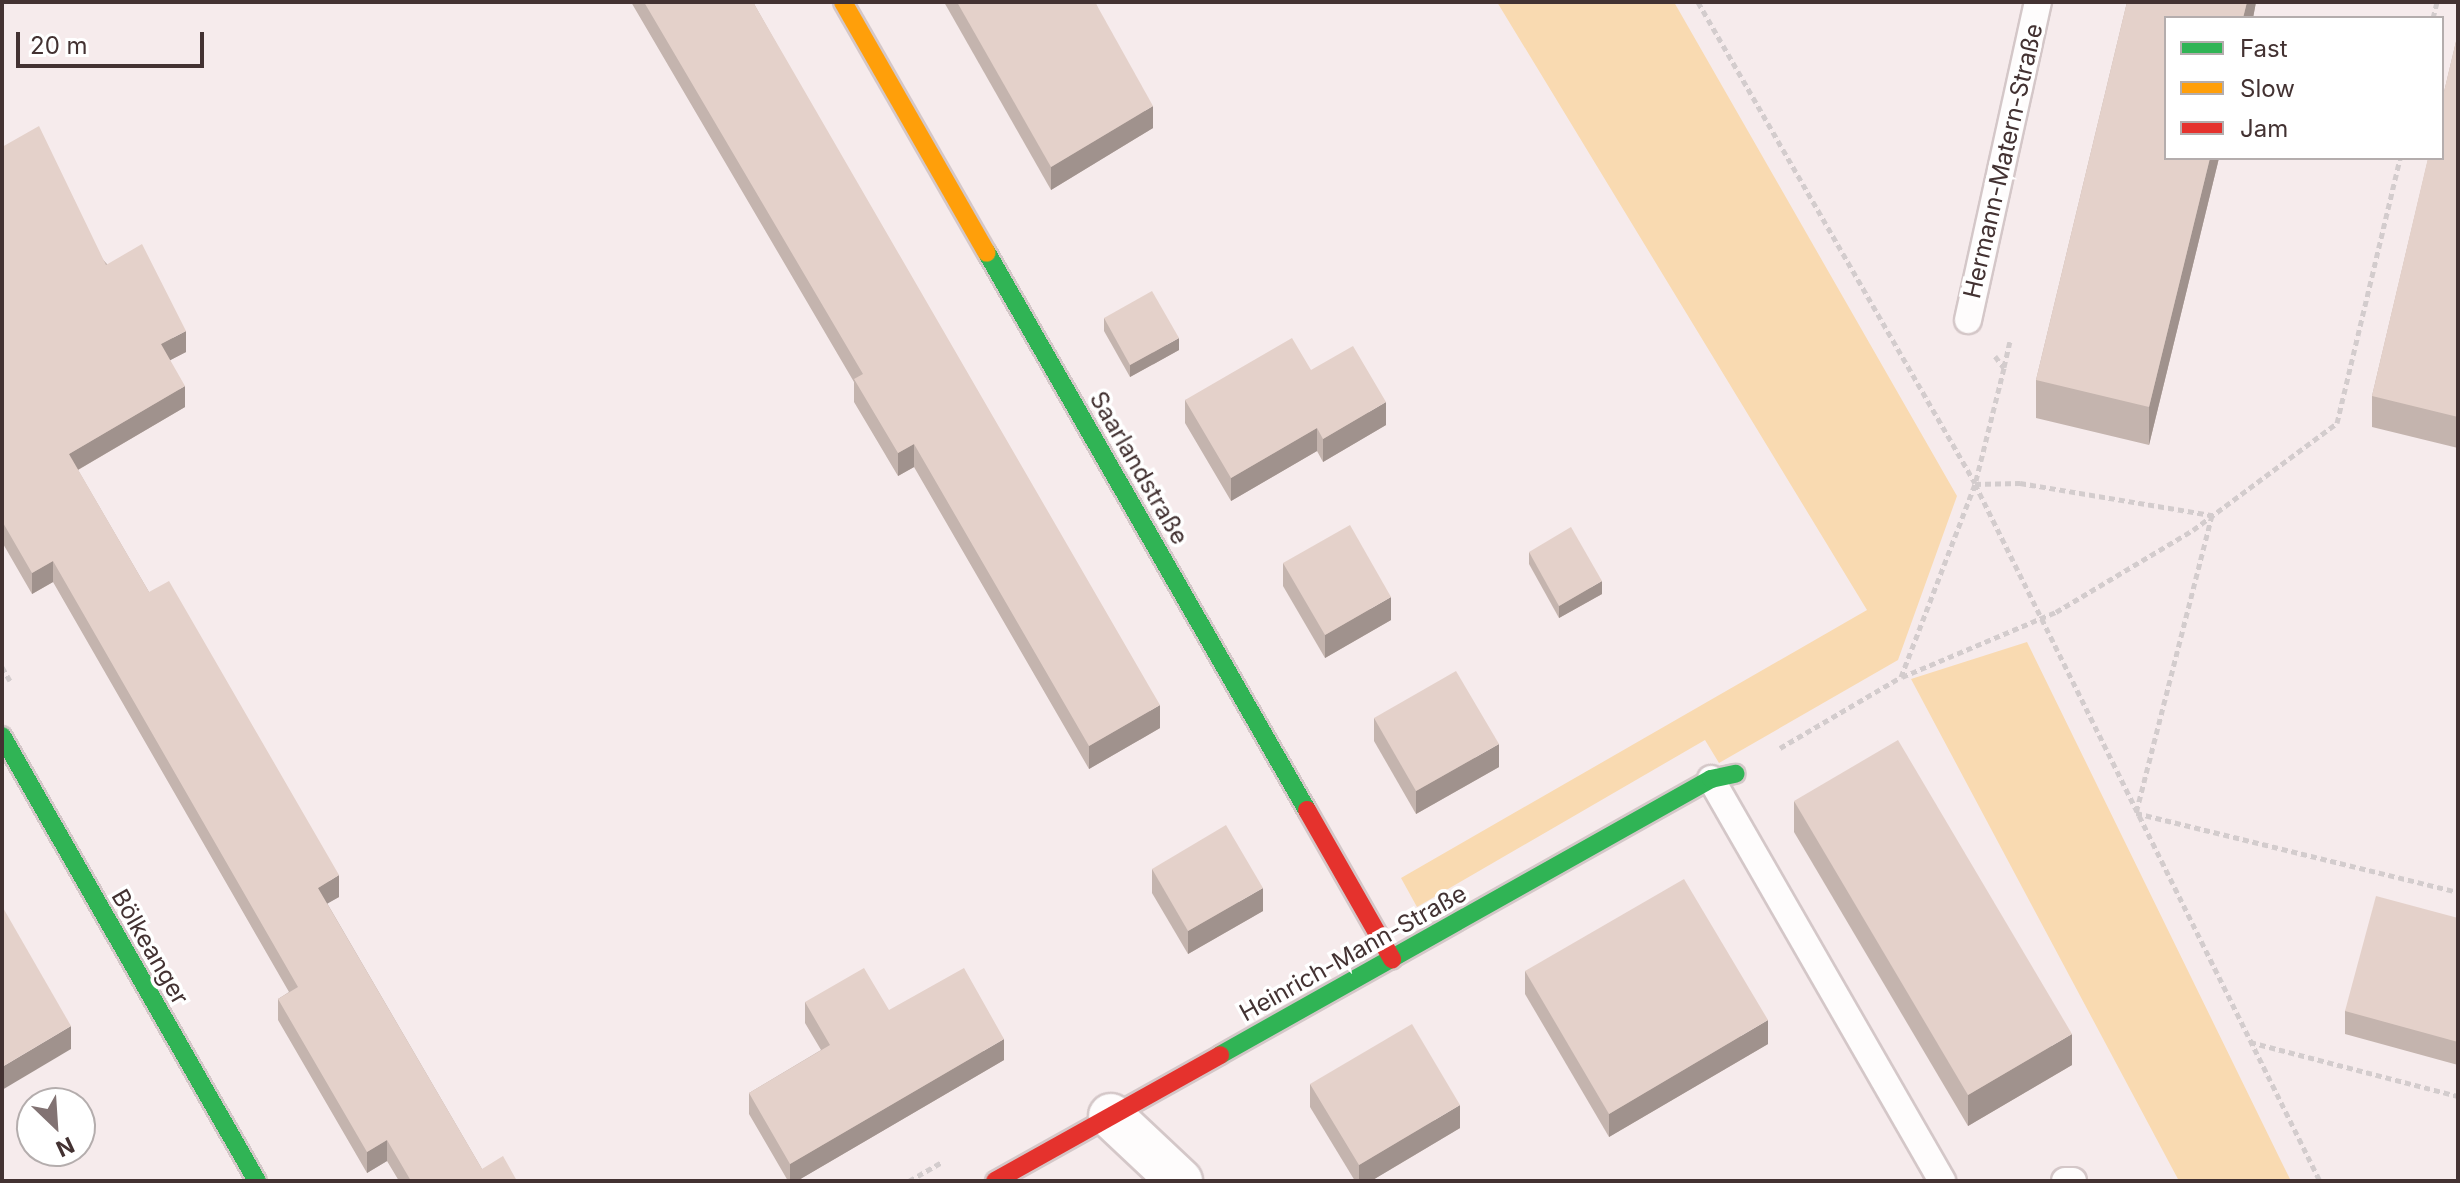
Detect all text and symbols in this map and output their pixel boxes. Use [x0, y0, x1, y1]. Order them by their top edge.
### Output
scale bar [20, 16, 208, 66]
legend [2164, 16, 2444, 160]
street label: Hermann-Matern-Straße [1957, 21, 2049, 301]
text: 20 m [30, 31, 88, 60]
text: Fast [2240, 34, 2288, 63]
text: Slow [2240, 74, 2295, 103]
text: Jam [2240, 114, 2288, 143]
street label: Saarlandstraße [1084, 386, 1194, 550]
street label: Heinrich-Mann-Straße [1234, 879, 1472, 1027]
street label: Bölkeanger [105, 884, 195, 1010]
north arrow [16, 1087, 96, 1167]
text: N [52, 1132, 78, 1162]

